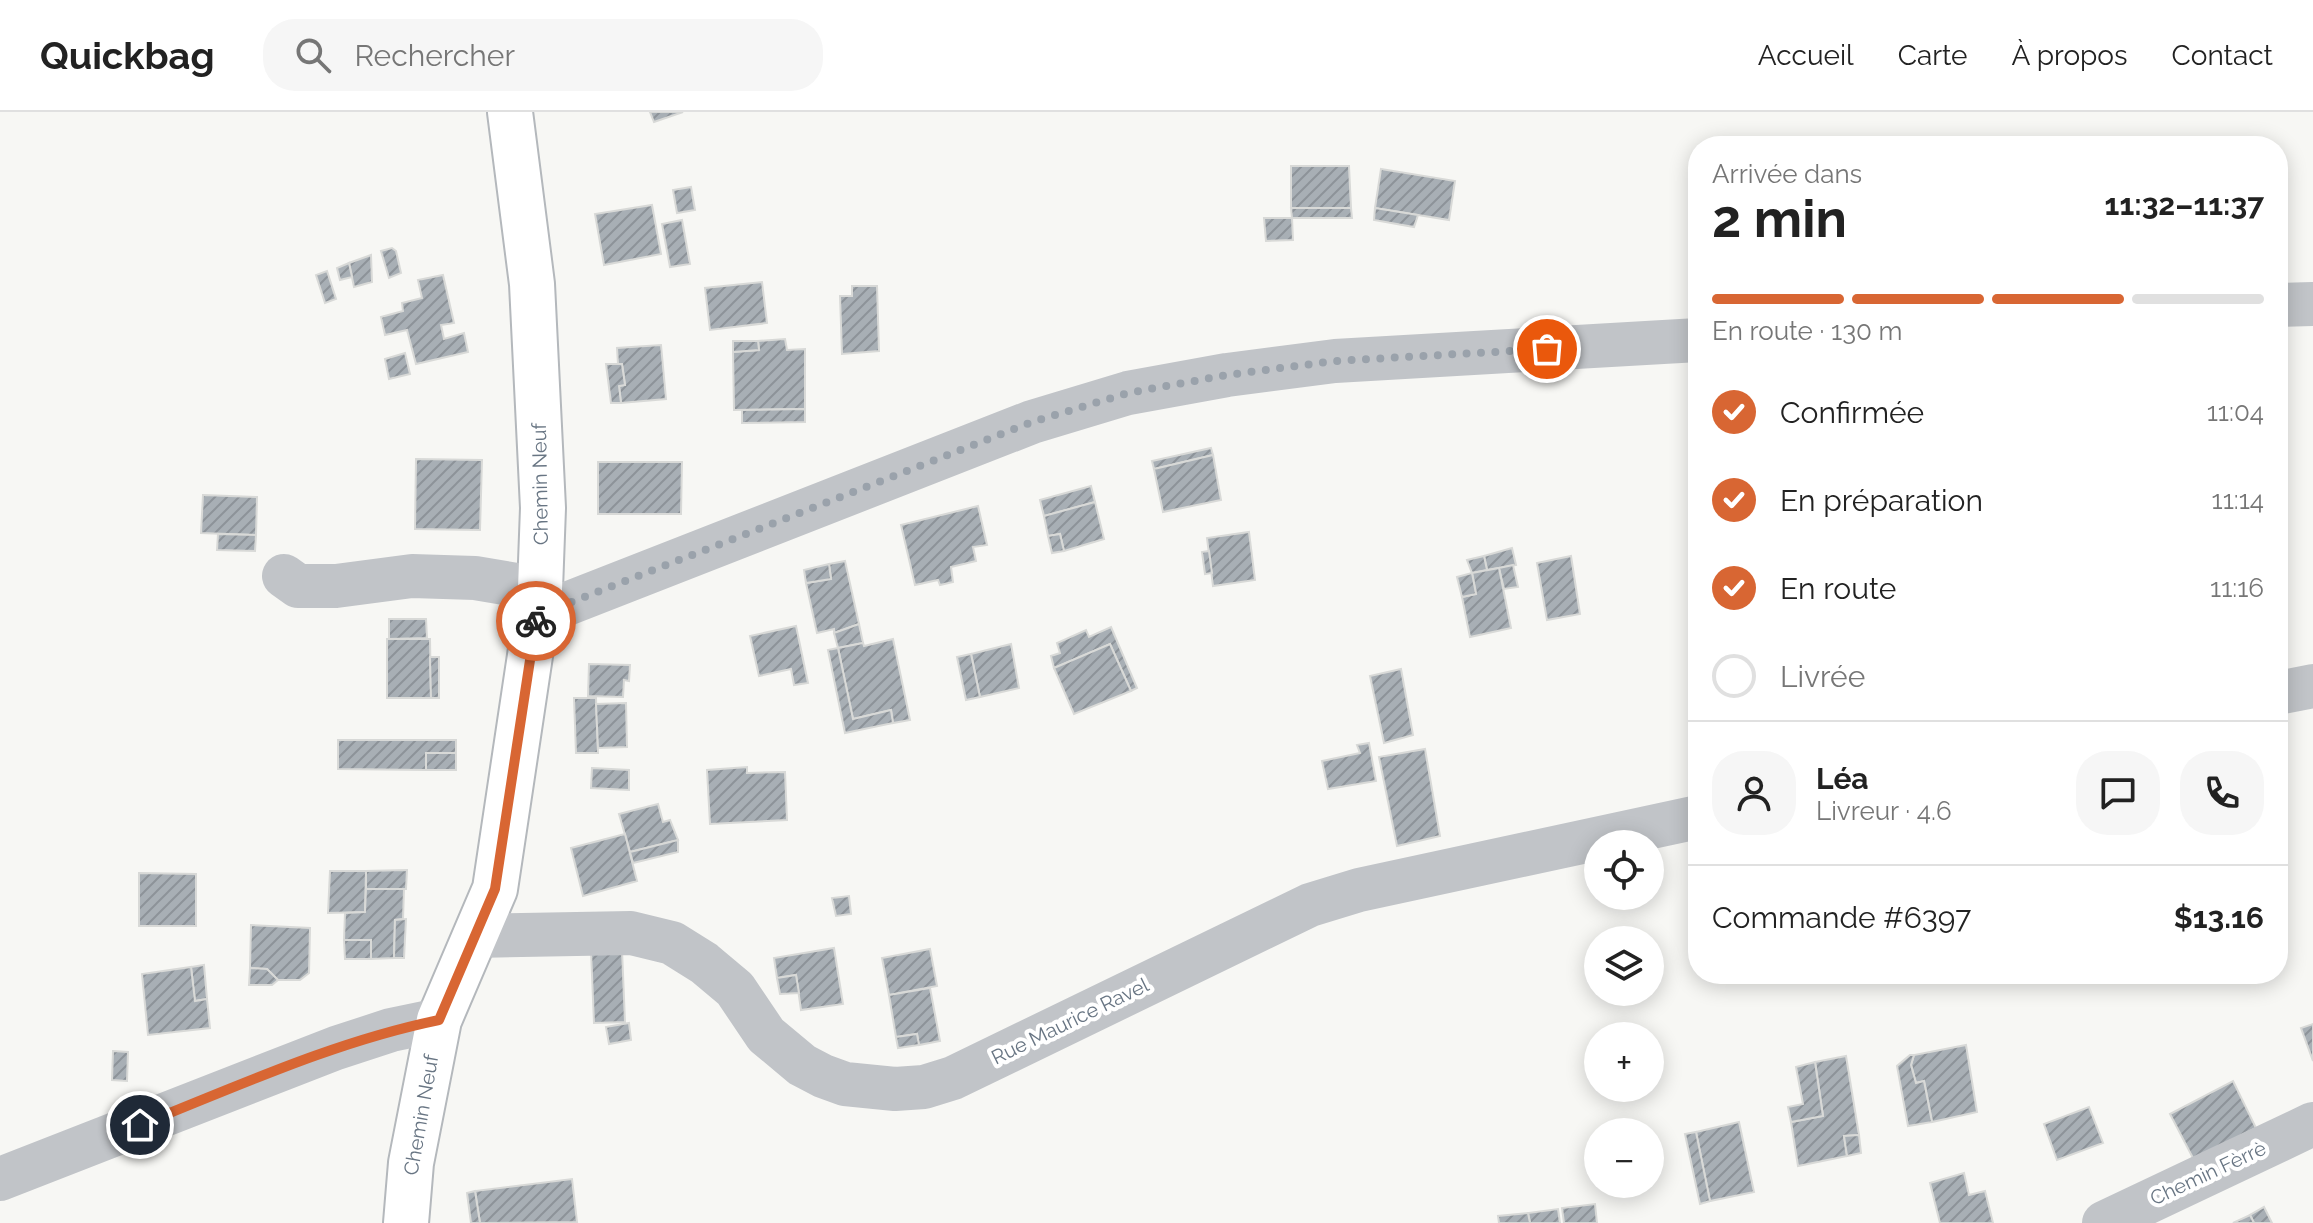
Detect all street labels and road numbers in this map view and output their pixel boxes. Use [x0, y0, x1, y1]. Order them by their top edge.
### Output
street label: Chemin Neuf [527, 421, 553, 545]
street label: Rue Maurice Ravel [987, 972, 1153, 1069]
street label: Chemin Neuf [399, 1051, 444, 1177]
street label: Chemin Fèrrè [2146, 1136, 2270, 1210]

